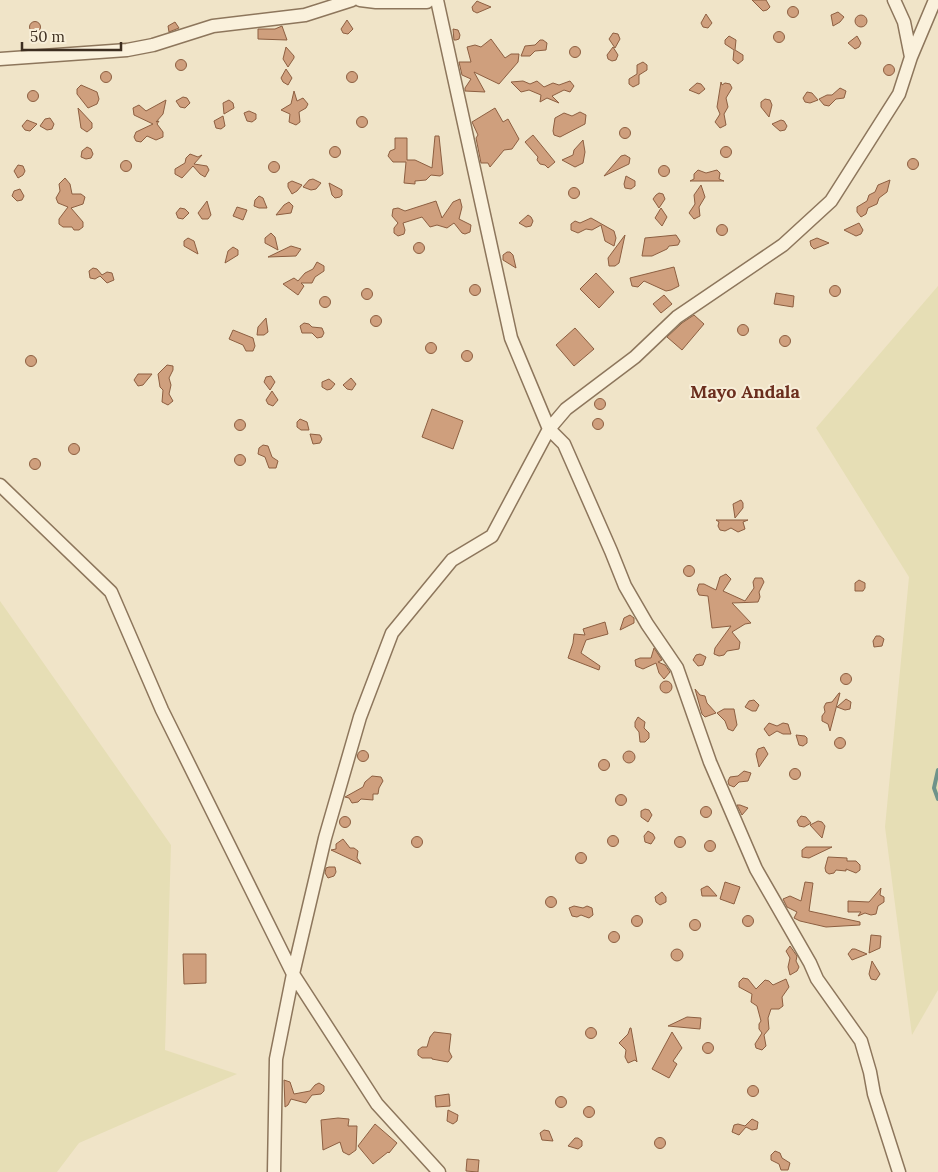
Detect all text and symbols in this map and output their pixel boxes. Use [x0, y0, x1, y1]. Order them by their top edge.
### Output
scale bar [22, 20, 121, 52]
text: 50 m [30, 27, 65, 46]
district label: Mayo Andala [690, 380, 800, 403]

